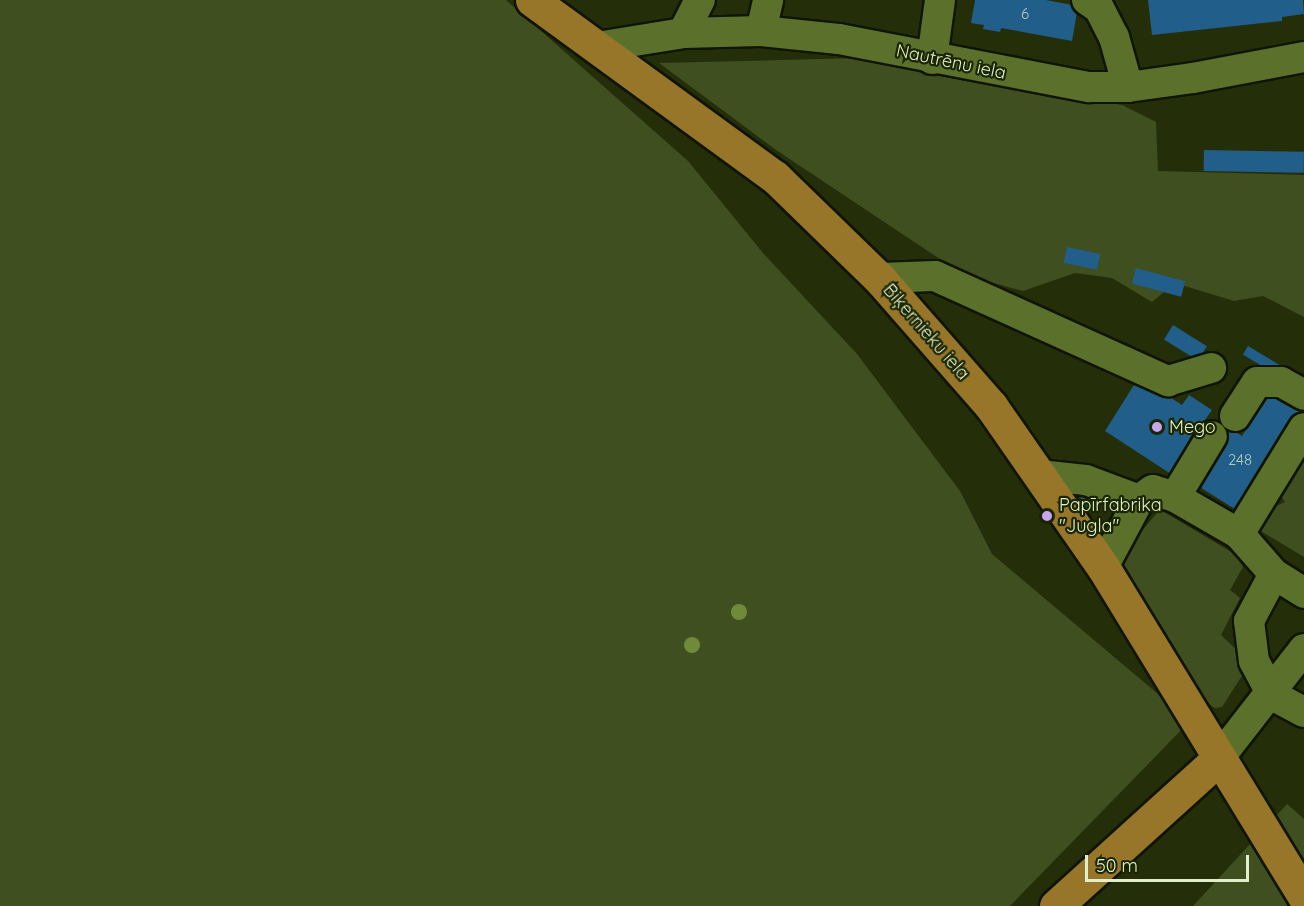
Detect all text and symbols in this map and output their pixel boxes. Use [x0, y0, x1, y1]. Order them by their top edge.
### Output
house number: 6 [1021, 5, 1029, 23]
street label: Nautrēnu iela [894, 40, 1008, 84]
street label: Biķernieku iela [878, 279, 974, 385]
place label: Mego [1169, 416, 1216, 438]
marker: Mego [1150, 420, 1164, 434]
house number: 248 [1228, 451, 1252, 469]
place label: Papīrfabrika "Jugla" [1059, 495, 1162, 538]
marker: Papīrfabrika "Jugla" [1040, 509, 1054, 523]
scale bar [1088, 843, 1252, 881]
text: 50 m [1096, 854, 1138, 877]

